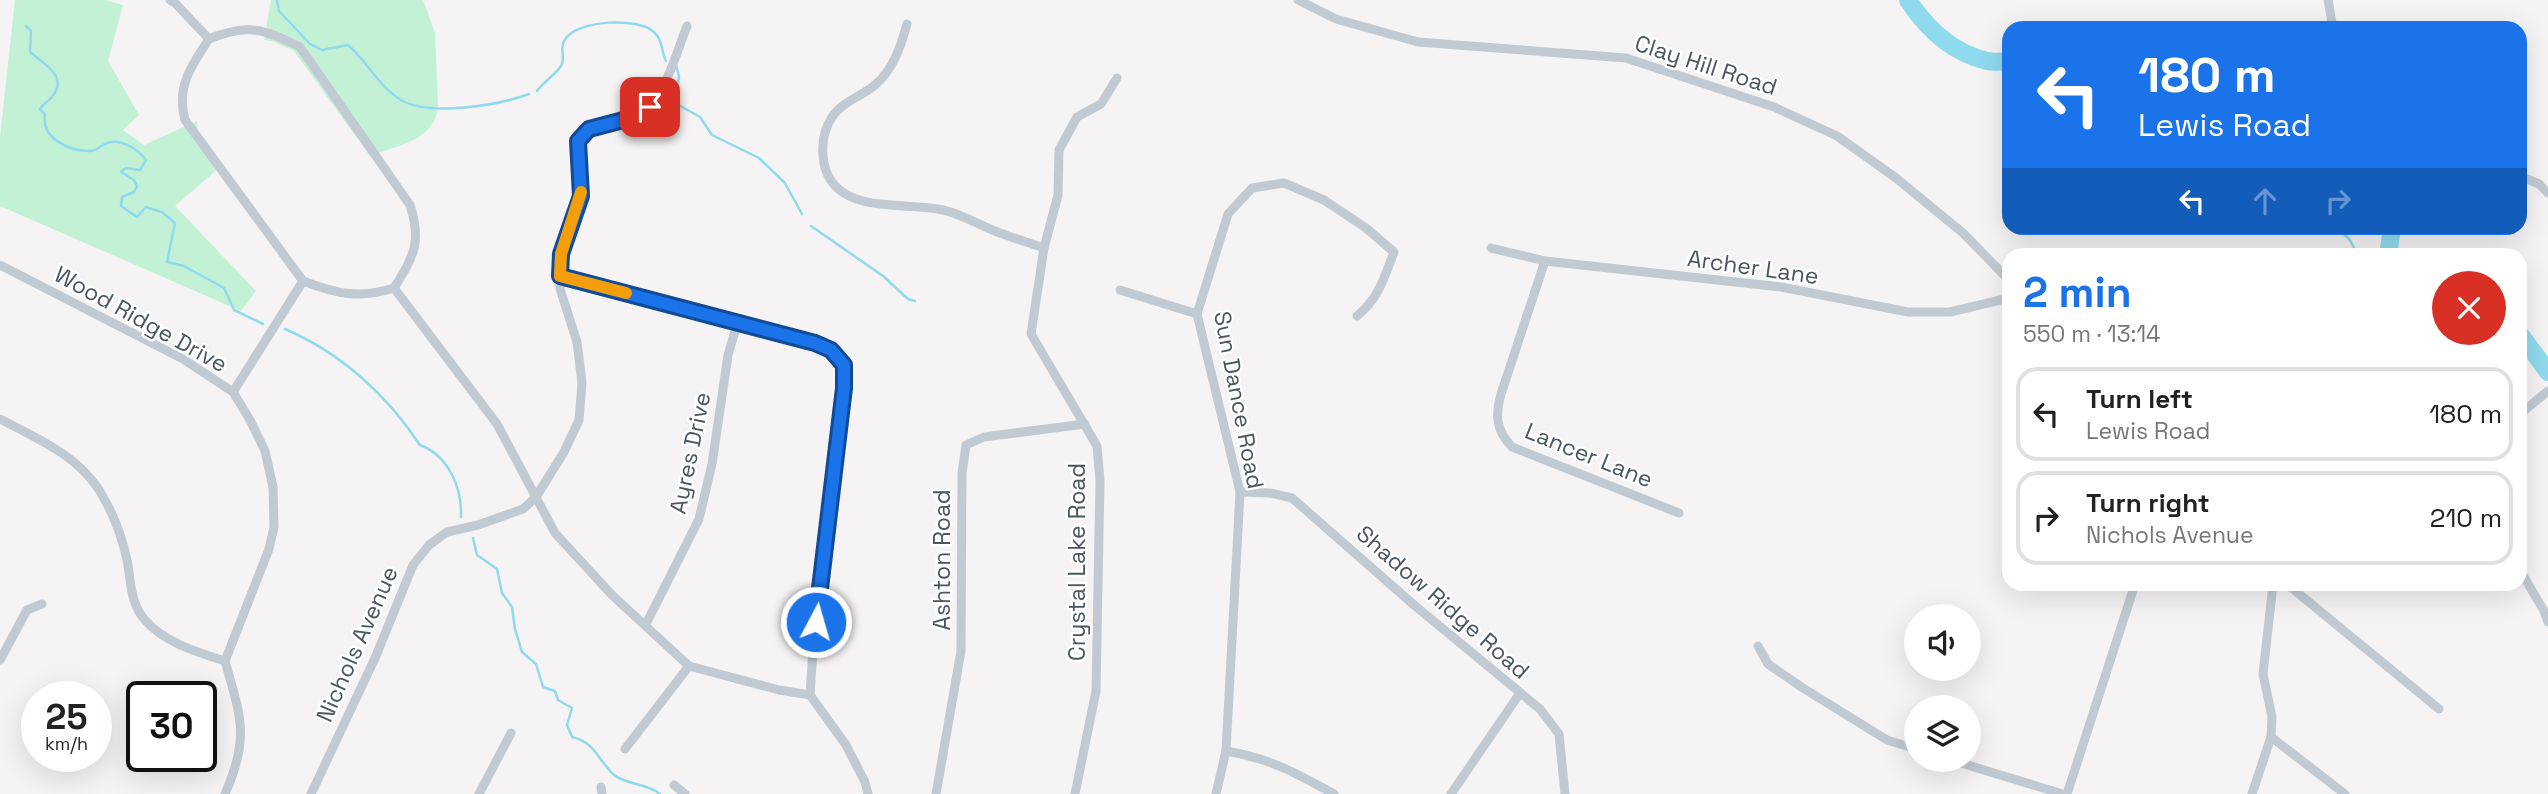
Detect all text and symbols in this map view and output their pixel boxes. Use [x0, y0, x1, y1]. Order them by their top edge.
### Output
street label: Clay Hill Road [1631, 28, 1781, 102]
text: 180 m [2138, 44, 2276, 106]
icon: left [2023, 49, 2114, 140]
pin [620, 77, 680, 137]
icon: arrive [631, 88, 669, 126]
text: Lewis Road [2138, 105, 2311, 145]
icon: left [2173, 182, 2211, 220]
icon: ahead [2246, 182, 2284, 220]
icon: right [2319, 182, 2357, 220]
street label: Archer Lane [1685, 243, 1821, 291]
street label: Wood Ridge Drive [49, 259, 233, 379]
text: 2 min [2023, 266, 2132, 319]
button: close [2432, 271, 2506, 345]
street label: Sun Dance Road [1207, 309, 1271, 491]
text: 550 m · 13:14 [2023, 319, 2160, 349]
text: Turn left [2086, 382, 2193, 416]
street label: Ayres Drive [662, 389, 718, 517]
icon: left [2027, 395, 2065, 433]
text: 180 m [2429, 397, 2502, 431]
street label: Lancer Lane [1521, 416, 1657, 494]
text: Lewis Road [2086, 416, 2210, 446]
street label: Crystal Lake Road [1062, 463, 1092, 661]
text: Turn right [2086, 486, 2210, 520]
street label: Ashton Road [927, 489, 957, 631]
icon: right [2027, 499, 2065, 537]
text: 210 m [2430, 501, 2502, 535]
street label: Shadow Ridge Road [1350, 519, 1536, 685]
text: Nichols Avenue [2086, 520, 2254, 550]
street label: Nichols Avenue [309, 561, 405, 727]
position arrow [779, 585, 853, 659]
map controls [1904, 604, 1981, 772]
button: sound [1904, 604, 1981, 681]
speed limit sign: 30 [126, 681, 217, 772]
text: 25 [46, 695, 87, 739]
button: layers [1904, 695, 1981, 772]
text: km/h [45, 732, 88, 755]

